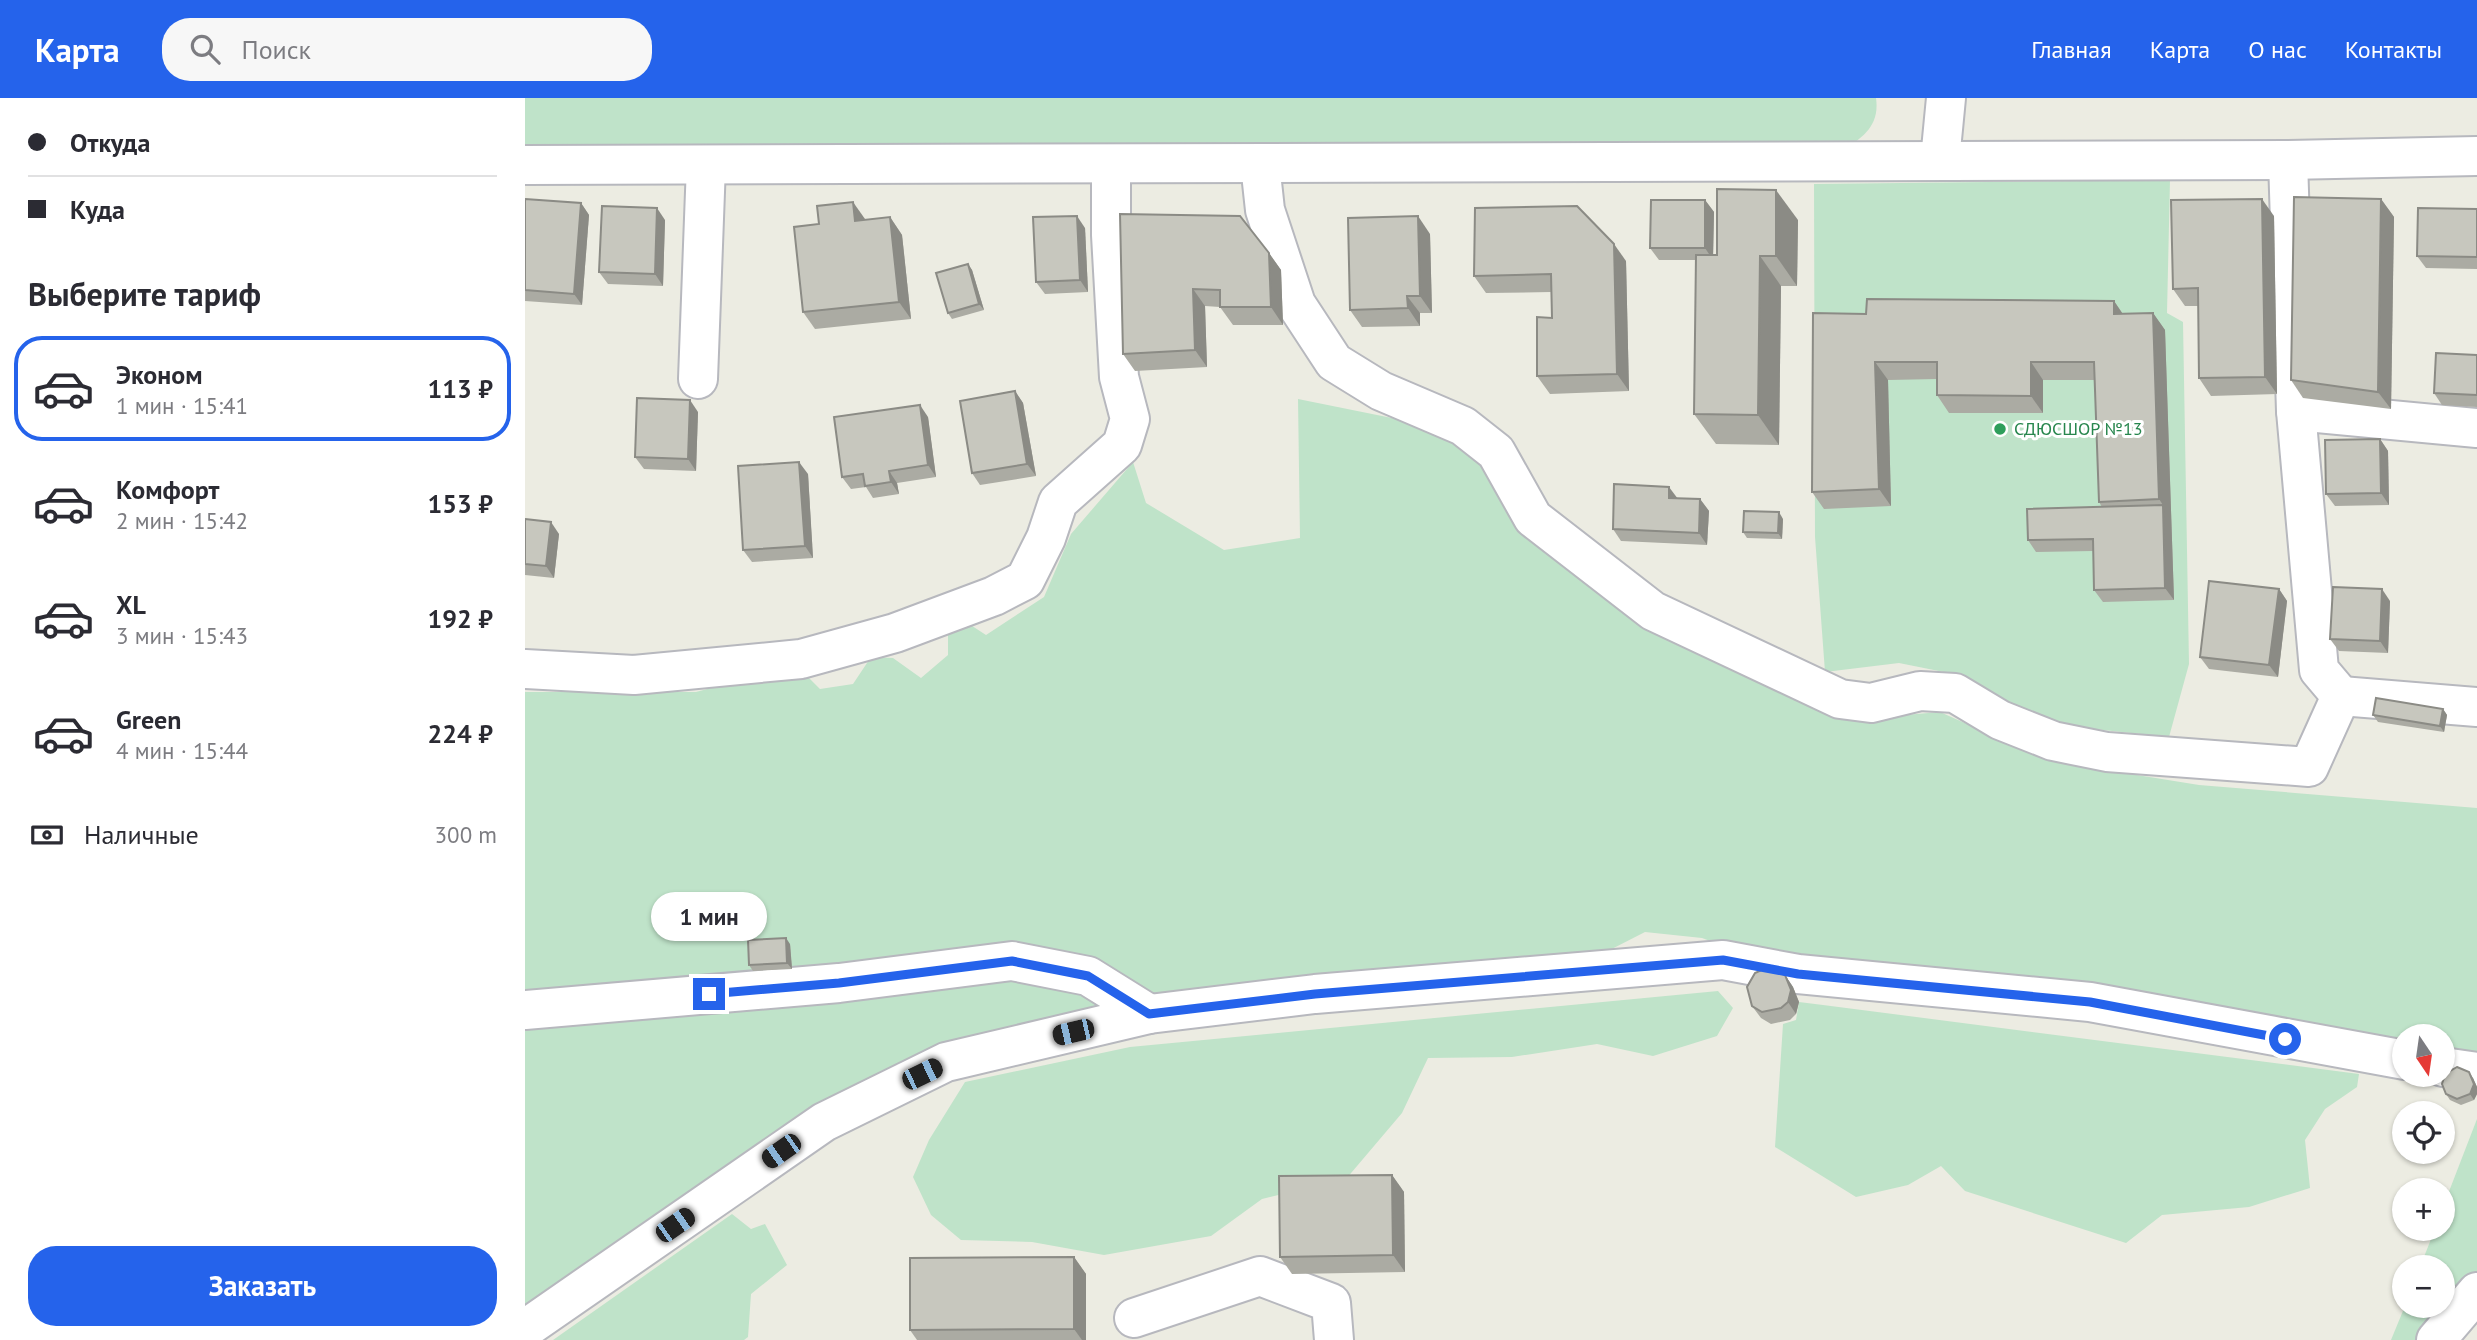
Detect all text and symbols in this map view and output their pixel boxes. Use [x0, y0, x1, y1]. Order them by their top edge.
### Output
search box [162, 18, 652, 81]
text: Карта [35, 28, 120, 71]
icon: search [186, 30, 224, 68]
text: Поиск [242, 33, 311, 66]
text: Главная [2031, 34, 2112, 65]
text: Карта [2150, 34, 2210, 65]
text: О нас [2248, 34, 2307, 65]
text: Контакты [2345, 34, 2442, 65]
text: Откуда [70, 126, 150, 159]
text: Куда [70, 193, 125, 226]
text: Выберите тариф [28, 273, 261, 315]
icon: car [32, 357, 95, 420]
text: Эконом [116, 358, 203, 391]
text: 113 ₽ [427, 372, 493, 405]
text: 1 мин · 15:41 [116, 391, 248, 420]
place label: СДЮСШОР №13 [2014, 417, 2143, 440]
marker: СДЮСШОР №13 [1992, 421, 2008, 437]
icon: car [32, 472, 95, 535]
text: Комфорт [116, 473, 219, 506]
text: 153 ₽ [427, 487, 493, 520]
text: 2 мин · 15:42 [116, 506, 248, 535]
icon: car [32, 587, 95, 650]
text: XL [116, 588, 146, 621]
text: 192 ₽ [427, 602, 493, 635]
text: 3 мин · 15:43 [116, 621, 248, 650]
icon: car [32, 702, 95, 765]
text: Green [116, 703, 181, 736]
text: 224 ₽ [427, 717, 493, 750]
text: 4 мин · 15:44 [116, 736, 248, 765]
icon: cash [28, 816, 66, 854]
text: Наличные [84, 818, 199, 851]
text: 300 m [435, 820, 497, 849]
callout: 1 мин [651, 892, 767, 942]
text: 1 мин [679, 902, 739, 931]
route end [693, 978, 725, 1010]
car [1051, 1017, 1096, 1047]
route start [2269, 1023, 2301, 1055]
north arrow [2392, 1024, 2455, 1087]
map controls [2392, 1024, 2455, 1318]
car [899, 1055, 946, 1093]
button: locate [2392, 1101, 2455, 1164]
car [758, 1130, 805, 1172]
button: + [2392, 1178, 2455, 1241]
car [652, 1204, 699, 1246]
button: Заказать [28, 1246, 497, 1326]
button: − [2392, 1255, 2455, 1318]

